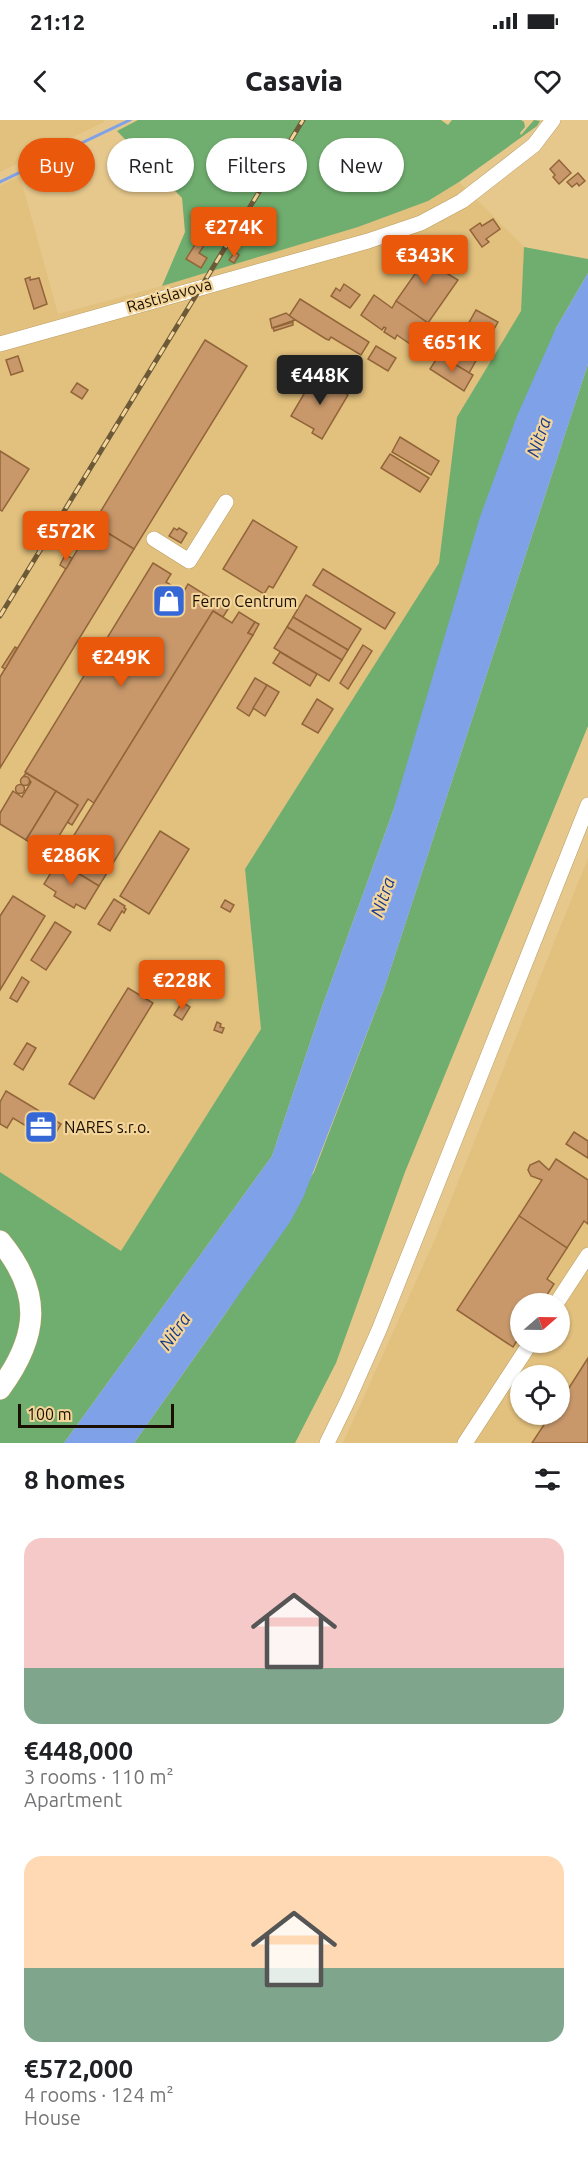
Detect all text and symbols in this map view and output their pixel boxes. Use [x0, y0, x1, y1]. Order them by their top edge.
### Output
text: 21:12 [30, 9, 85, 34]
icon: back [24, 65, 57, 98]
icon: heart [531, 65, 564, 98]
text: Casavia [245, 66, 343, 96]
chip: Buy [18, 138, 95, 192]
chip: Rent [107, 138, 194, 192]
chip: Filters [206, 138, 307, 192]
chip: New [319, 138, 404, 192]
pin: €274K [192, 207, 276, 258]
text: €274K [205, 215, 263, 238]
pin: €343K [383, 235, 467, 286]
text: €343K [396, 243, 454, 266]
street label: Rastislavova [124, 274, 214, 316]
pin: €651K [410, 322, 494, 373]
text: €651K [423, 330, 481, 353]
pin: €448K [278, 355, 362, 406]
text: €448K [291, 363, 349, 386]
water label: Nitra [522, 414, 554, 459]
pin: €572K [24, 511, 108, 562]
text: €572K [37, 519, 95, 542]
shop icon: Ferro Centrum [151, 583, 187, 619]
place label: Ferro Centrum [192, 592, 297, 610]
pin: €249K [79, 637, 163, 688]
text: €249K [92, 645, 150, 668]
pin: €286K [29, 835, 113, 886]
text: €286K [42, 843, 100, 866]
water label: Nitra [366, 874, 398, 919]
pin: €228K [140, 960, 224, 1011]
text: €228K [153, 968, 211, 991]
office icon: NARES s.r.o. [23, 1109, 59, 1145]
place label: NARES s.r.o. [64, 1118, 150, 1136]
north arrow [510, 1293, 570, 1353]
map controls [510, 1293, 570, 1425]
water label: Nitra [154, 1308, 194, 1353]
button: locate [510, 1365, 570, 1425]
scale bar [18, 1401, 174, 1428]
text: 100 m [27, 1405, 72, 1423]
icon: filters [531, 1463, 564, 1496]
text: 8 homes [24, 1465, 125, 1494]
icon: home [240, 1577, 348, 1685]
text: €448,000 [24, 1736, 133, 1765]
text: 3 rooms · 110 m² [24, 1765, 174, 1788]
text: Apartment [24, 1788, 122, 1811]
icon: home [240, 1895, 348, 2003]
text: €572,000 [24, 2054, 133, 2083]
text: 4 rooms · 124 m² [24, 2083, 174, 2106]
text: House [24, 2106, 81, 2129]

